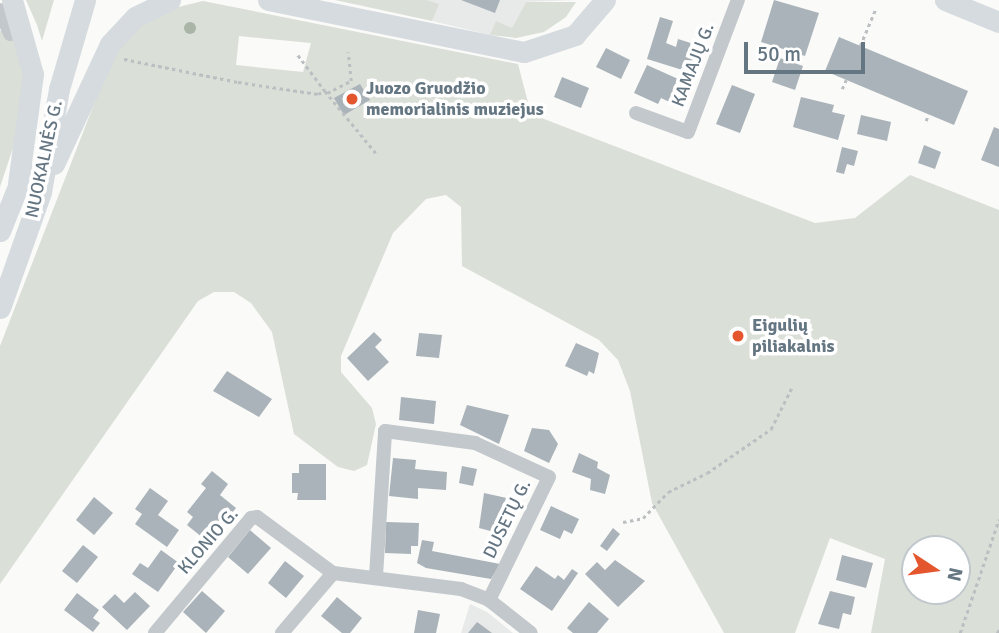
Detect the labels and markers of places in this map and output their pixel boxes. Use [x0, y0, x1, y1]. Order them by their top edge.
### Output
place label: Juozo Gruodžio memorialinis muziejus [366, 78, 544, 120]
marker: Juozo Gruodžio memorialinis muziejus [344, 91, 360, 107]
place label: Eigulių piliakalnis [752, 315, 835, 358]
marker: Eigulių piliakalnis [730, 328, 746, 344]

